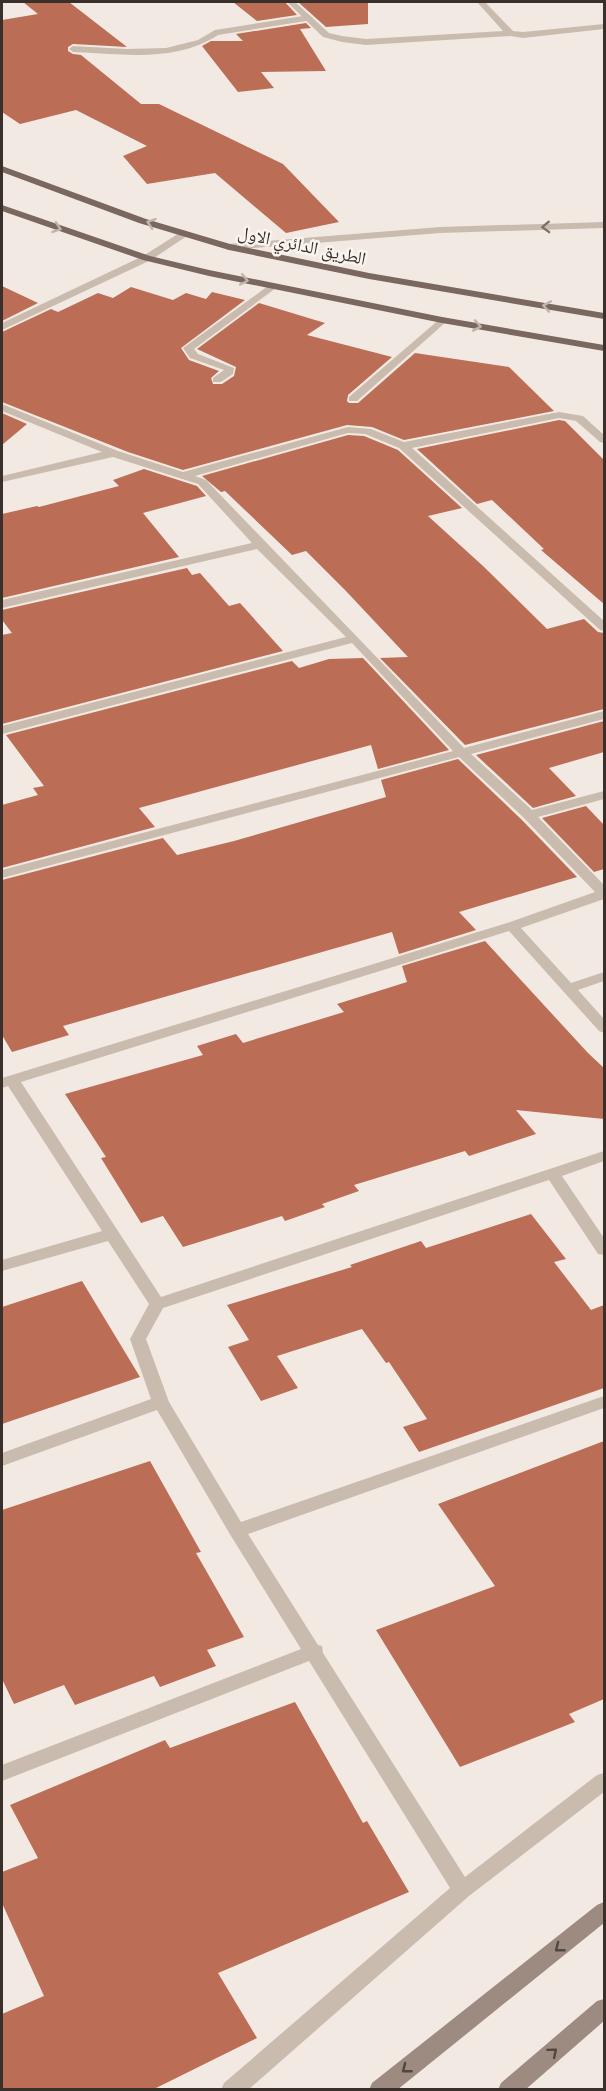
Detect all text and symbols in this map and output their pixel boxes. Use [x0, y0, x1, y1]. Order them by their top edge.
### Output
one-way arrow [146, 218, 157, 230]
one-way arrow [51, 220, 62, 233]
street label: الطريق الدائري الاول [235, 221, 368, 273]
one-way arrow [542, 221, 551, 233]
one-way arrow [239, 273, 249, 286]
one-way arrow [542, 301, 551, 313]
one-way arrow [472, 320, 481, 332]
one-way arrow [554, 1940, 565, 1951]
one-way arrow [546, 2048, 557, 2059]
one-way arrow [402, 2061, 413, 2072]

